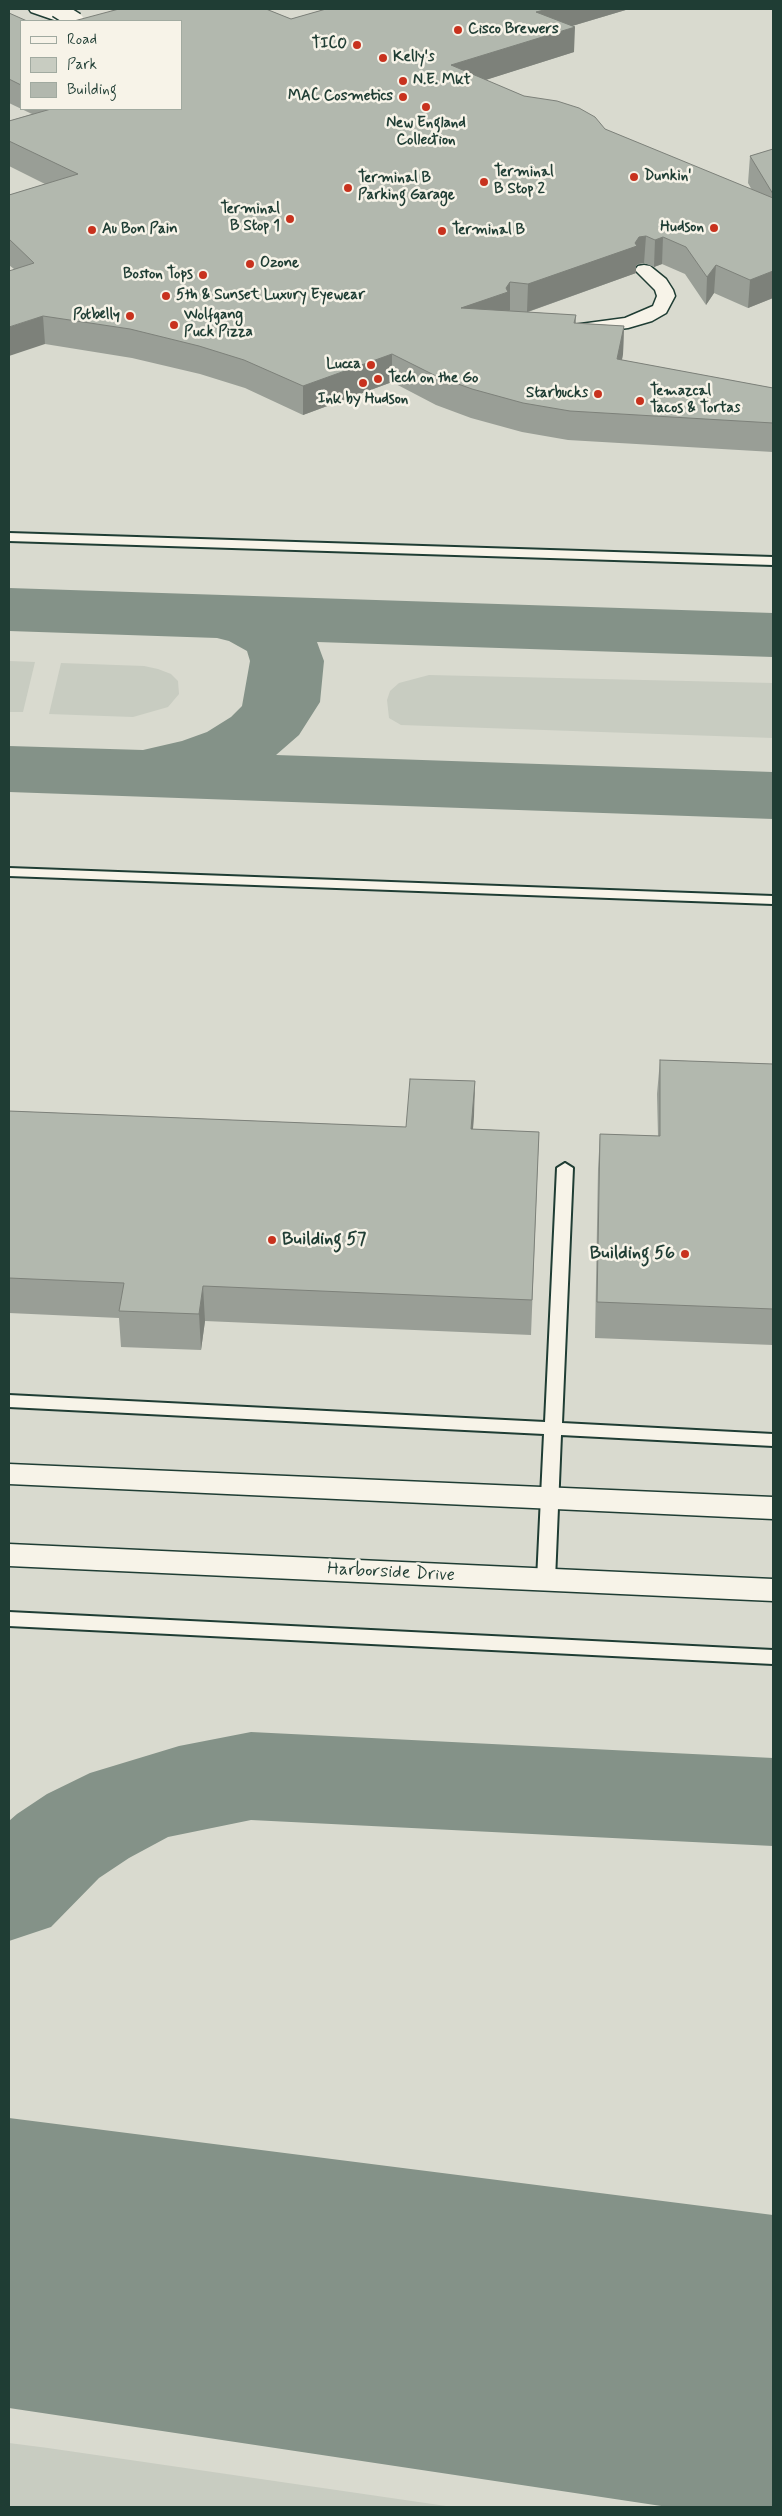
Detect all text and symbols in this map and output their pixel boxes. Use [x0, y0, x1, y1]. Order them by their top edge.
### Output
legend [20, 20, 182, 110]
place label: Cisco Brewers [468, 21, 559, 39]
marker: Cisco Brewers [452, 24, 464, 36]
text: Road [67, 30, 97, 50]
place label: TICO [312, 36, 347, 54]
marker: TICO [351, 39, 363, 51]
place label: Kelly's [393, 49, 435, 67]
marker: Kelly's [377, 52, 389, 64]
text: Park [67, 55, 97, 75]
place label: N.E. Mkt [413, 72, 471, 90]
marker: N.E. Mkt [397, 75, 409, 87]
text: Building [67, 80, 117, 100]
place label: MAC Cosmetics [288, 88, 393, 106]
marker: MAC Cosmetics [397, 91, 409, 103]
marker: New England Collection [420, 101, 432, 113]
place label: New England Collection [386, 115, 466, 150]
place label: Terminal B Stop 2 [494, 164, 554, 199]
place label: Dunkin' [644, 168, 692, 186]
place label: Terminal B Parking Garage [358, 170, 455, 205]
marker: Dunkin' [628, 171, 640, 183]
marker: Terminal B Stop 2 [478, 176, 490, 188]
marker: Terminal B Parking Garage [342, 182, 354, 194]
place label: Terminal B Stop 1 [220, 201, 280, 236]
marker: Terminal B Stop 1 [284, 213, 296, 225]
place label: Hudson [660, 219, 704, 237]
place label: Au Bon Pain [102, 221, 178, 239]
place label: Terminal B [452, 222, 525, 240]
marker: Hudson [708, 222, 720, 234]
marker: Au Bon Pain [86, 224, 98, 236]
marker: Terminal B [436, 225, 448, 237]
place label: Ozone [260, 255, 299, 273]
marker: Ozone [244, 258, 256, 270]
place label: Boston Tops [123, 266, 193, 284]
marker: Boston Tops [197, 269, 209, 281]
place label: 5th & Sunset Luxury Eyewear [176, 287, 365, 305]
marker: 5th & Sunset Luxury Eyewear [160, 290, 172, 302]
place label: Potbelly [73, 307, 120, 325]
place label: Wolfgang Puck Pizza [184, 307, 253, 342]
marker: Potbelly [124, 310, 136, 322]
marker: Wolfgang Puck Pizza [168, 319, 180, 331]
place label: Lucca [326, 356, 361, 374]
marker: Lucca [365, 359, 377, 371]
place label: Tech on the Go [388, 370, 479, 388]
marker: Tech on the Go [372, 373, 384, 385]
marker: Ink by Hudson [357, 377, 369, 389]
place label: Temazcal Tacos & Tortas [650, 383, 740, 418]
place label: Starbucks [526, 385, 588, 403]
marker: Starbucks [592, 388, 604, 400]
place label: Ink by Hudson [318, 391, 408, 409]
marker: Temazcal Tacos & Tortas [634, 395, 646, 407]
place label: Building 57 [282, 1229, 366, 1251]
marker: Building 57 [266, 1234, 278, 1246]
place label: Building 56 [590, 1243, 675, 1265]
marker: Building 56 [679, 1248, 691, 1260]
street label: Harborside Drive [327, 1559, 455, 1587]

